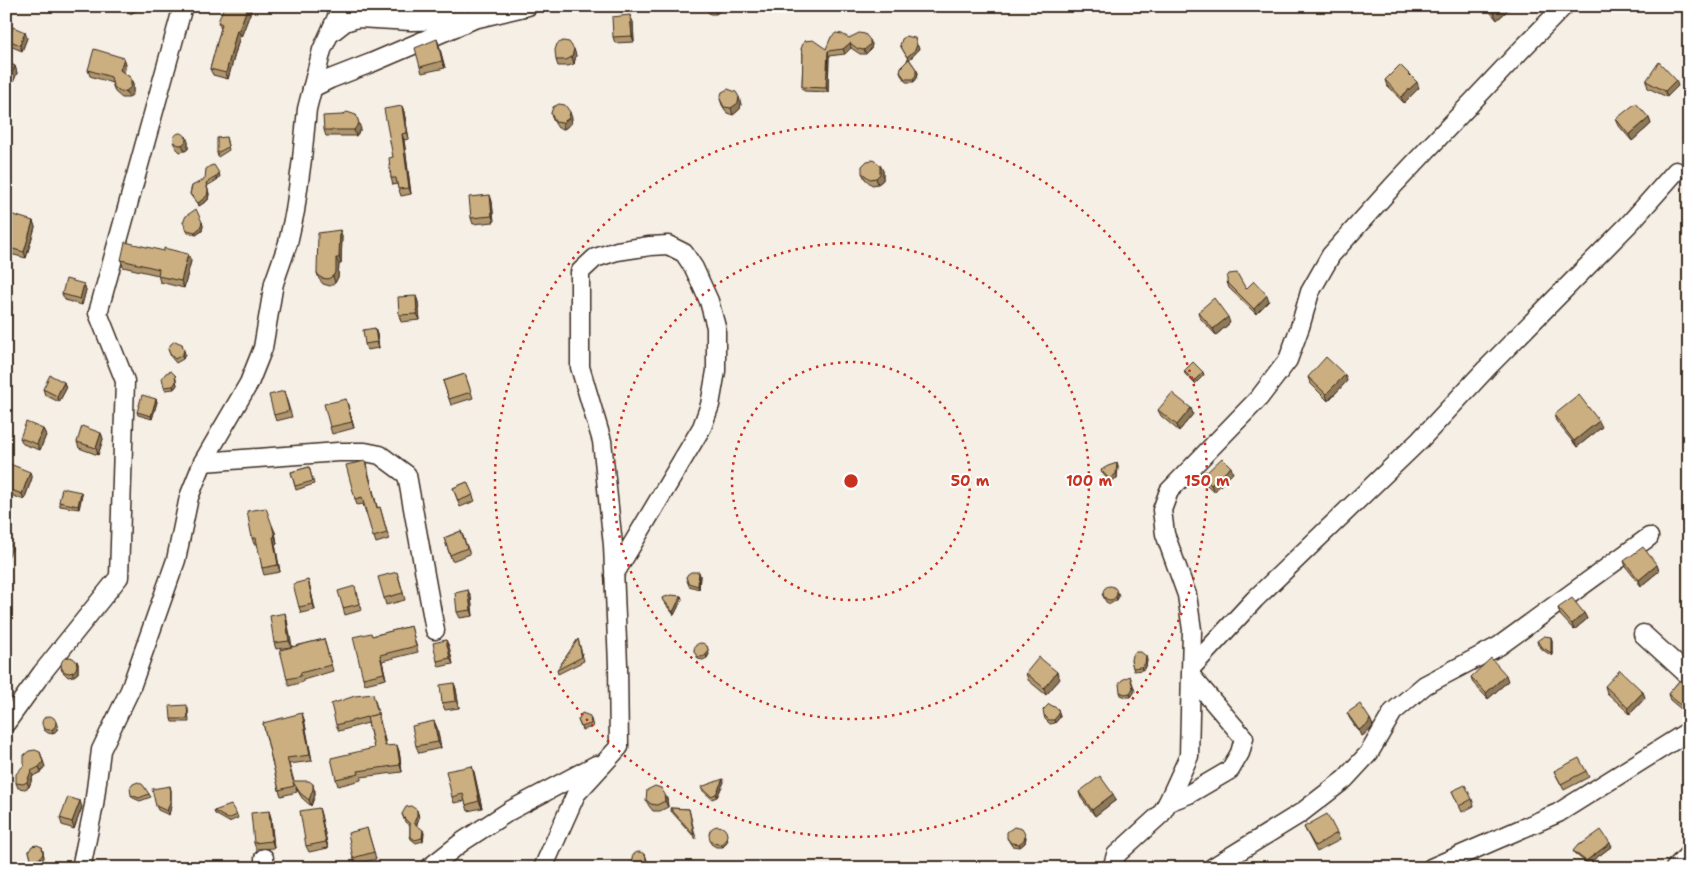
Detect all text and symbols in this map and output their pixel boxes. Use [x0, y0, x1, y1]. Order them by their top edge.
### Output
text: 50 m [951, 471, 990, 491]
text: 100 m [1066, 471, 1112, 491]
text: 150 m [1184, 471, 1230, 491]
centre of rings [842, 472, 860, 490]

